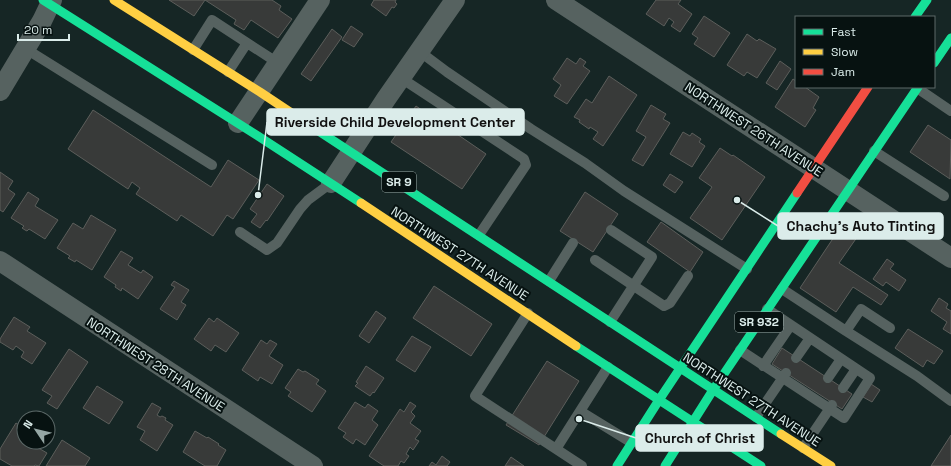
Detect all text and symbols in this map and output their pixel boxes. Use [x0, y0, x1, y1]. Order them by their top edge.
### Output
scale bar [18, 16, 69, 42]
legend [795, 16, 935, 88]
text: 20 m [24, 22, 52, 38]
text: Fast [831, 24, 856, 40]
text: Slow [831, 44, 858, 60]
text: Jam [831, 64, 855, 80]
street label: NORTHWEST 26TH AVENUE [682, 78, 826, 180]
callout: Riverside Child Development Center [267, 109, 524, 135]
text: Riverside Child Development Center [275, 113, 516, 131]
road number: SR 9 [382, 172, 416, 192]
street label: NORTHWEST 27TH AVENUE [388, 203, 532, 304]
callout: Chachy's Auto Tinting [778, 213, 943, 239]
text: Chachy's Auto Tinting [787, 217, 935, 235]
road number: SR 932 [735, 312, 783, 332]
street label: NORTHWEST 28TH AVENUE [83, 313, 228, 415]
street label: NORTHWEST 27TH AVENUE [680, 349, 824, 450]
north arrow [16, 410, 56, 450]
text: N [20, 417, 36, 431]
callout: Church of Christ [636, 425, 763, 451]
text: Church of Christ [645, 429, 755, 447]

